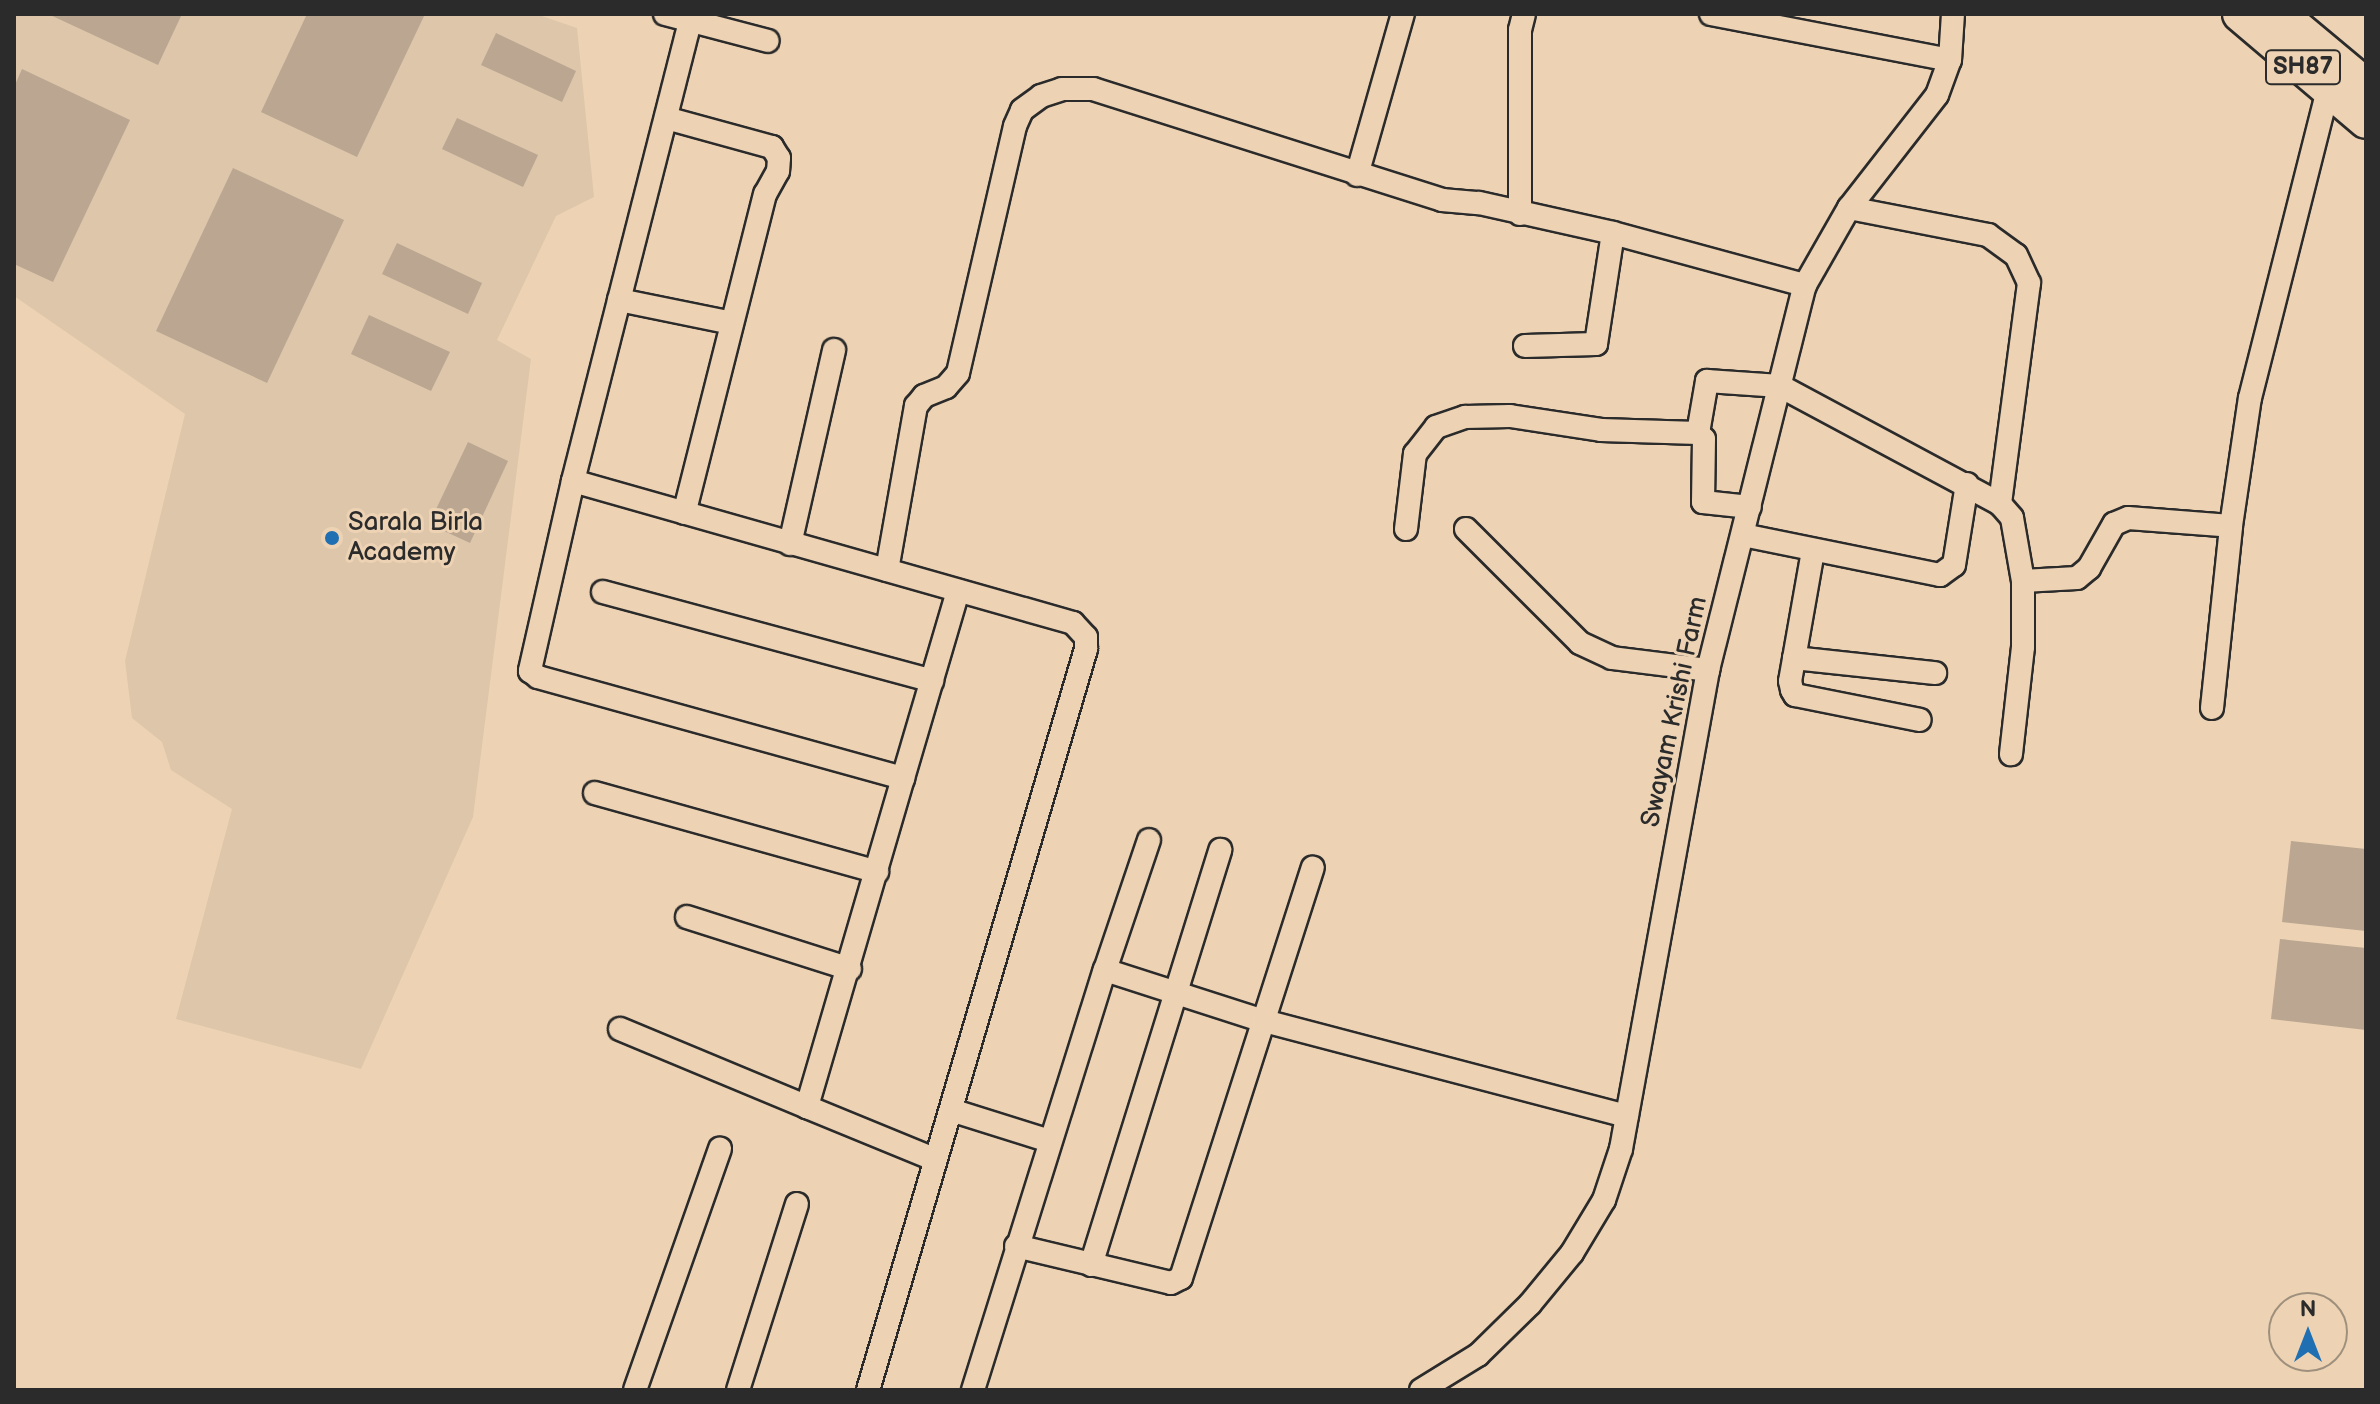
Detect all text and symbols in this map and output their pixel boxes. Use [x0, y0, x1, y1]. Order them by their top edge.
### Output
road number: SH87 [2265, 47, 2341, 87]
place label: Sarala Birla Academy [348, 507, 483, 568]
marker: Sarala Birla Academy [323, 529, 341, 547]
street label: Swayam Krishi Farm [1635, 594, 1715, 830]
north arrow [2268, 1292, 2348, 1372]
text: N [2300, 1296, 2316, 1323]

